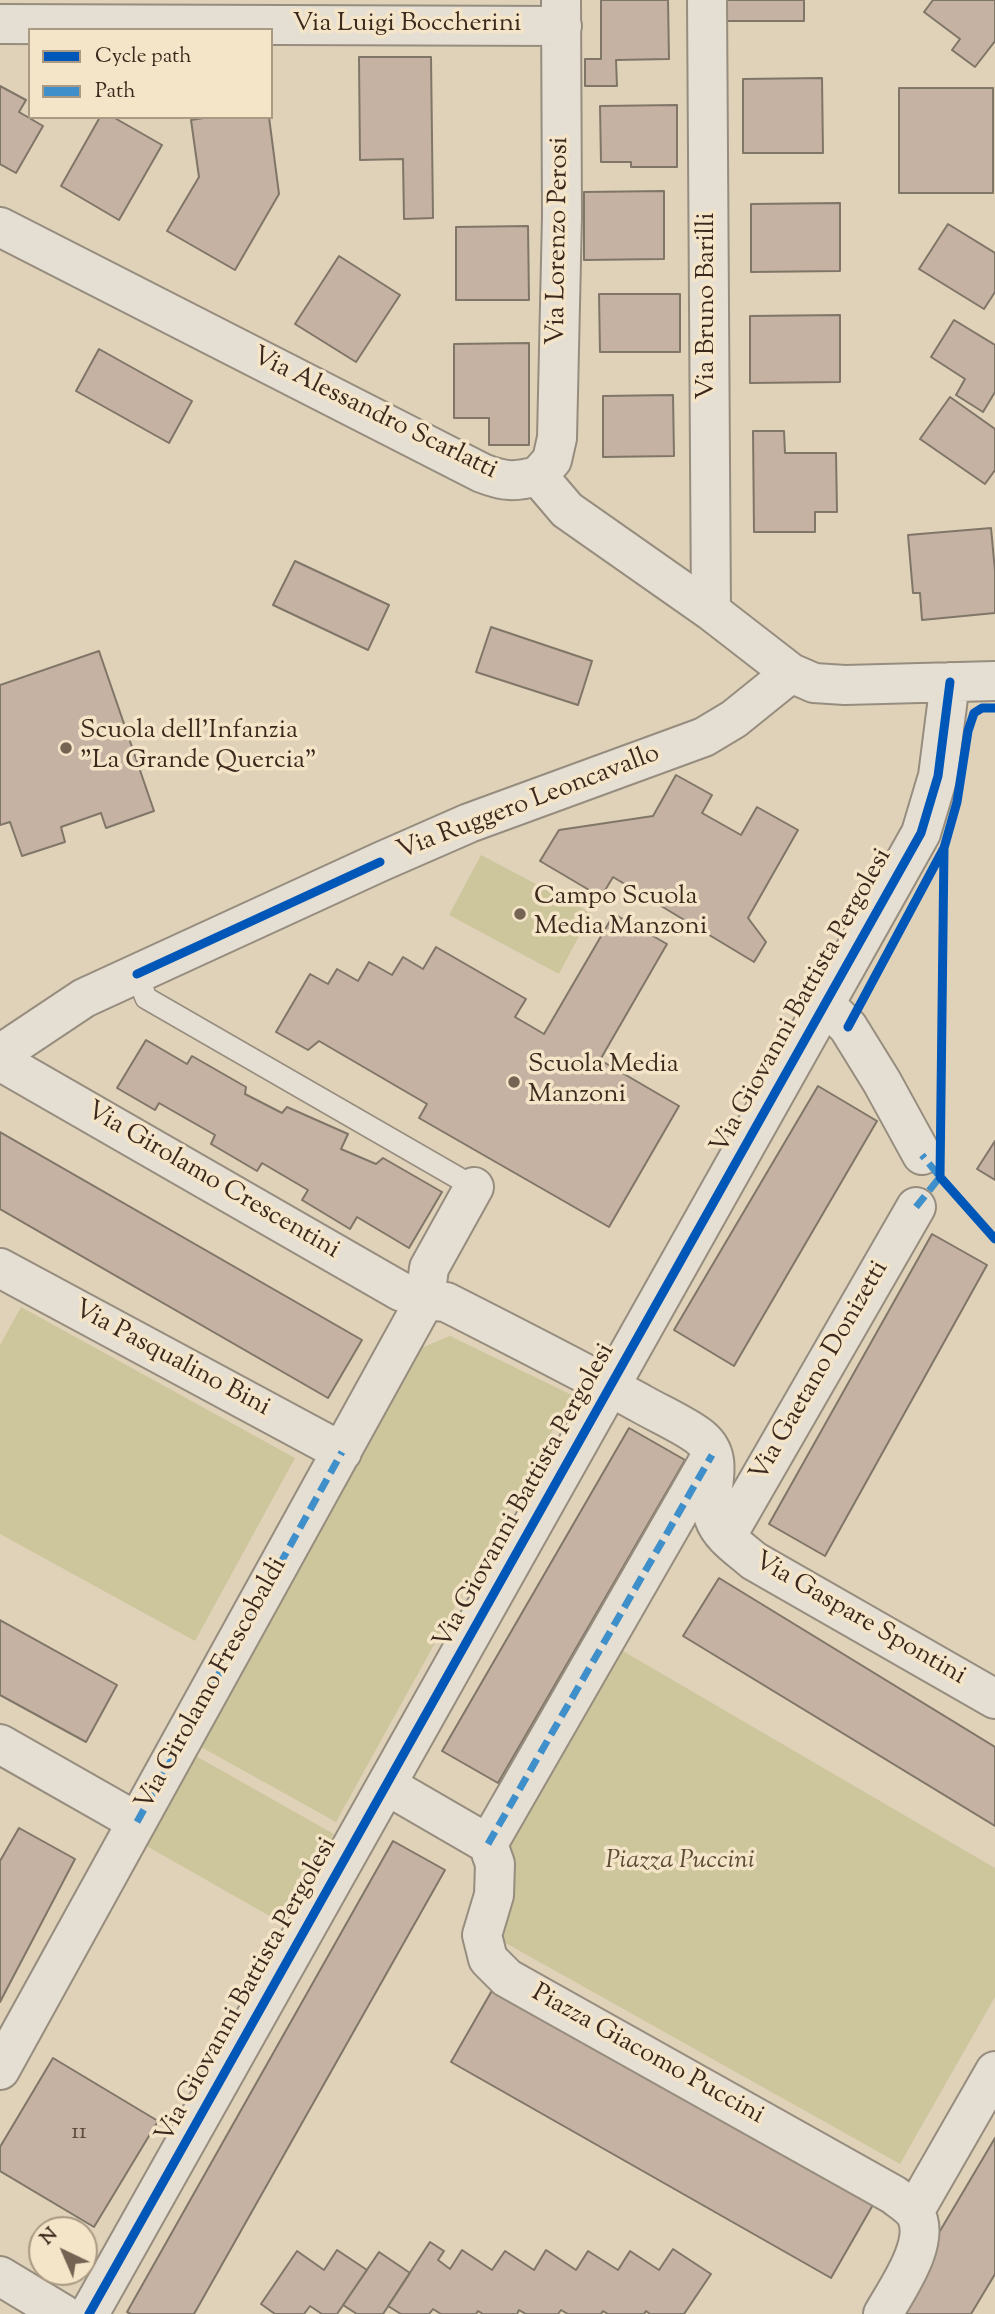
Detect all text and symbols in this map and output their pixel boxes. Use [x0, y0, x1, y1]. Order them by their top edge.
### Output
street label: Via Luigi Boccherini [293, 10, 521, 42]
legend [28, 28, 273, 119]
text: Cycle path [95, 42, 192, 72]
text: Path [95, 77, 136, 107]
street label: Via Lorenzo Perosi [543, 137, 577, 345]
street label: Via Bruno Barilli [693, 212, 725, 400]
street label: Via Alessandro Scarlatti [246, 342, 502, 488]
place label: Scuola dell'Infanzia "La Grande Quercia" [80, 717, 317, 778]
marker: Scuola dell'Infanzia "La Grande Quercia" [58, 740, 74, 756]
street label: Via Ruggero Leoncavallo [393, 740, 665, 868]
street label: Via Giovanni Battista Pergolesi [706, 844, 900, 1160]
place label: Campo Scuola Media Manzoni [534, 883, 707, 944]
marker: Campo Scuola Media Manzoni [512, 906, 528, 922]
place label: Scuola Media Manzoni [528, 1051, 679, 1112]
marker: Scuola Media Manzoni [506, 1074, 522, 1090]
street label: Via Girolamo Crescentini [80, 1097, 344, 1267]
street label: Via Gaetano Donizetti [745, 1256, 897, 1488]
street label: Via Pasqualino Bini [67, 1295, 275, 1425]
street label: Via Giovanni Battista Pergolesi [429, 1339, 623, 1655]
street label: Via Gaspare Spontini [747, 1547, 971, 1693]
street label: Via Girolamo Frescobaldi [131, 1553, 295, 1817]
street label: Via Giovanni Battista Pergolesi [151, 1833, 345, 2149]
park label: Piazza Puccini [606, 1847, 754, 1879]
street label: Piazza Giacomo Puccini [525, 1979, 769, 2133]
house number: 11 [71, 2120, 87, 2148]
north arrow [28, 2216, 98, 2286]
text: N [35, 2222, 64, 2252]

